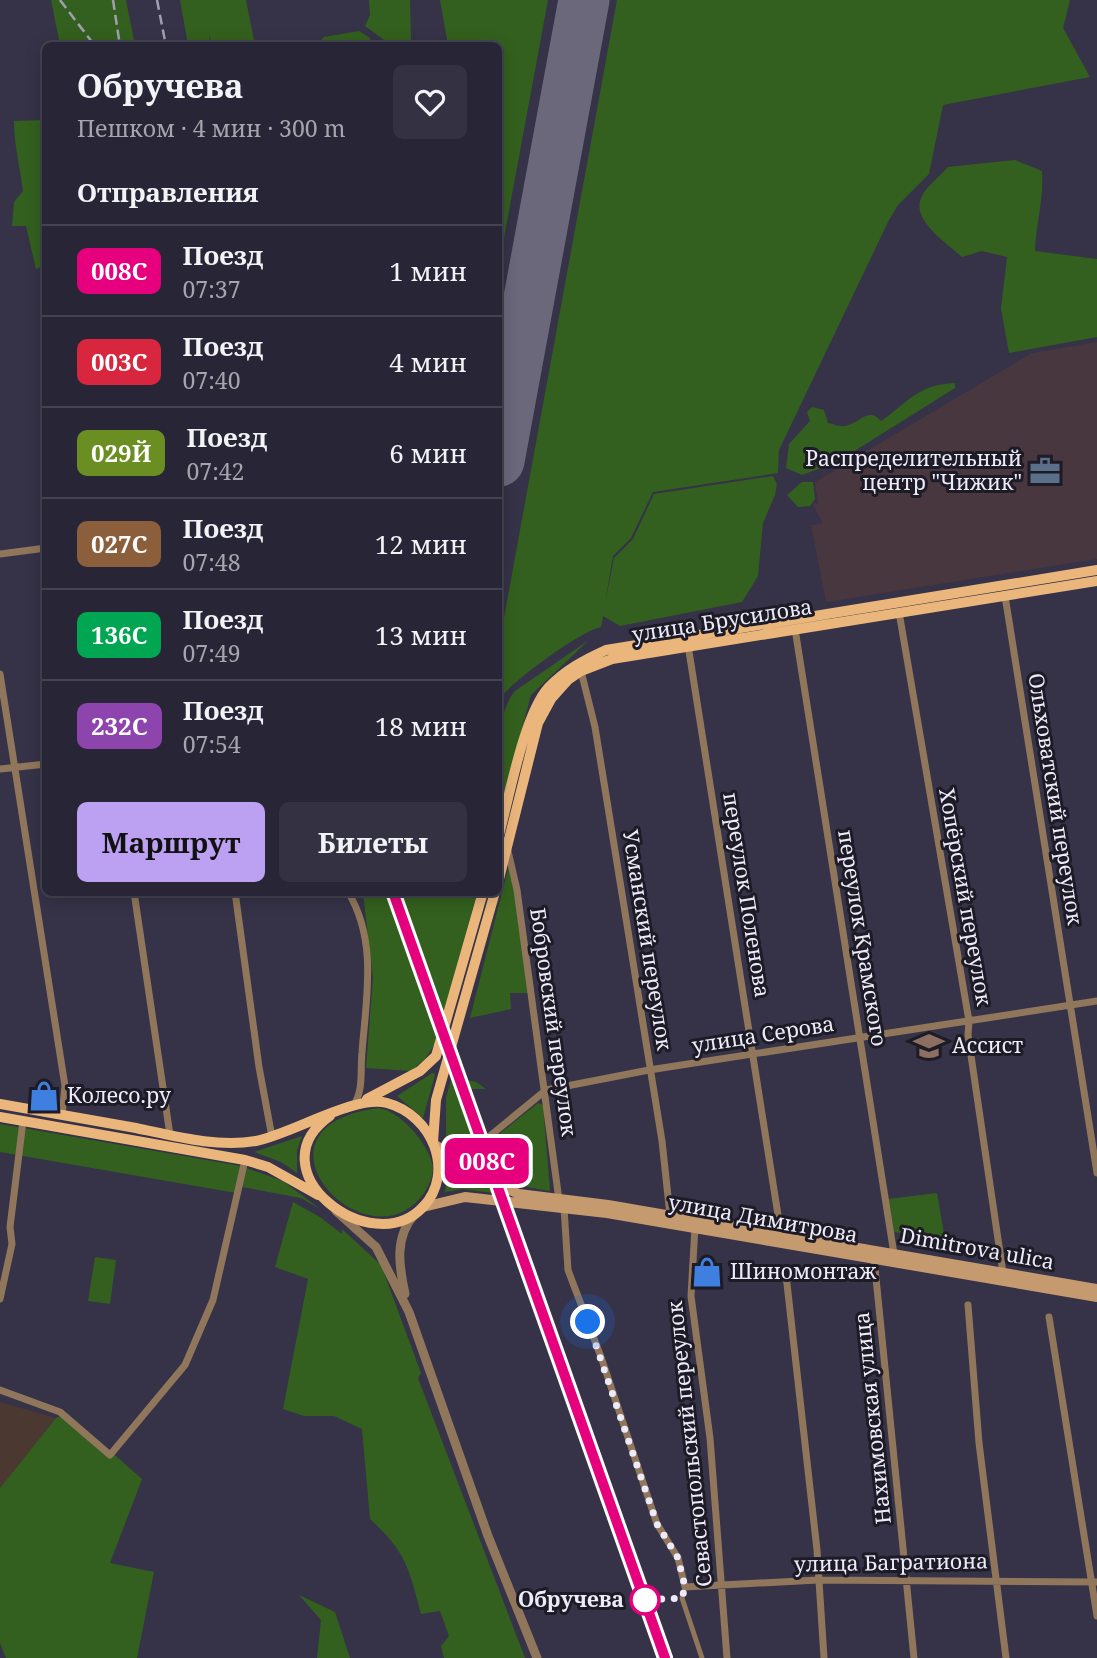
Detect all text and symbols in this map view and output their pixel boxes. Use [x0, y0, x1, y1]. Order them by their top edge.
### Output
text: Обручева [77, 63, 244, 108]
button: heart [393, 65, 467, 139]
text: Пешком · 4 мин · 300 m [77, 112, 345, 144]
text: Отправления [77, 174, 259, 210]
text: Поезд [182, 237, 263, 273]
text: 1 мин [389, 253, 467, 289]
text: 008С [91, 254, 147, 287]
text: 07:37 [182, 273, 241, 305]
text: Поезд [182, 328, 263, 364]
text: 4 мин [389, 344, 467, 380]
text: 003С [91, 345, 147, 378]
text: 07:40 [182, 364, 241, 396]
text: Поезд [186, 419, 267, 455]
text: 6 мин [389, 435, 467, 471]
text: 029Й [91, 436, 151, 469]
place label: Распределительный центр "Чижик" [805, 444, 1022, 496]
office icon: Распределительный центр "Чижик" [1028, 454, 1062, 488]
text: 07:42 [186, 455, 244, 487]
text: Поезд [182, 510, 263, 546]
text: 12 мин [375, 526, 467, 562]
text: 027С [91, 527, 147, 560]
text: 07:48 [182, 546, 241, 578]
street label: улица Брусилова [630, 592, 814, 648]
text: Поезд [182, 601, 263, 637]
text: 13 мин [375, 617, 467, 653]
text: 136С [91, 618, 147, 651]
text: 07:49 [182, 637, 241, 669]
street label: Ольховатский переулок [1022, 671, 1090, 927]
text: Поезд [183, 692, 264, 728]
text: 18 мин [375, 708, 467, 744]
text: 232C [91, 709, 148, 742]
text: 07:54 [183, 728, 241, 760]
street label: Хопёрский переулок [933, 786, 999, 1008]
street label: переулок Поленова [717, 790, 777, 999]
button: Маршрут [77, 802, 265, 882]
button: Билеты [279, 802, 467, 882]
street label: переулок Крамского [832, 827, 894, 1048]
street label: Усманский переулок [617, 828, 679, 1053]
street label: Бобровский переулок [524, 906, 584, 1138]
street label: улица Серова [690, 1009, 836, 1059]
school or university icon: Ассист [912, 1029, 946, 1063]
place label: Ассист [952, 1031, 1023, 1059]
shop icon: Колесо.ру [27, 1079, 61, 1113]
place label: Колесо.ру [67, 1081, 171, 1109]
line badge: 008С [438, 1138, 536, 1184]
text: 008С [459, 1144, 515, 1177]
street label: улица Димитрова [666, 1188, 860, 1248]
street label: Dimitrova ulica [898, 1221, 1056, 1275]
shop icon: Шиномонтаж [690, 1255, 724, 1289]
place label: Шиномонтаж [730, 1257, 877, 1285]
street label: Севастопольский переулок [660, 1299, 718, 1588]
your location [570, 1304, 605, 1339]
street label: Нахимовская улица [847, 1311, 897, 1526]
street label: улица Багратиона [794, 1546, 988, 1578]
place label: Обручева [518, 1585, 624, 1613]
marker: Обручева [630, 1585, 660, 1615]

